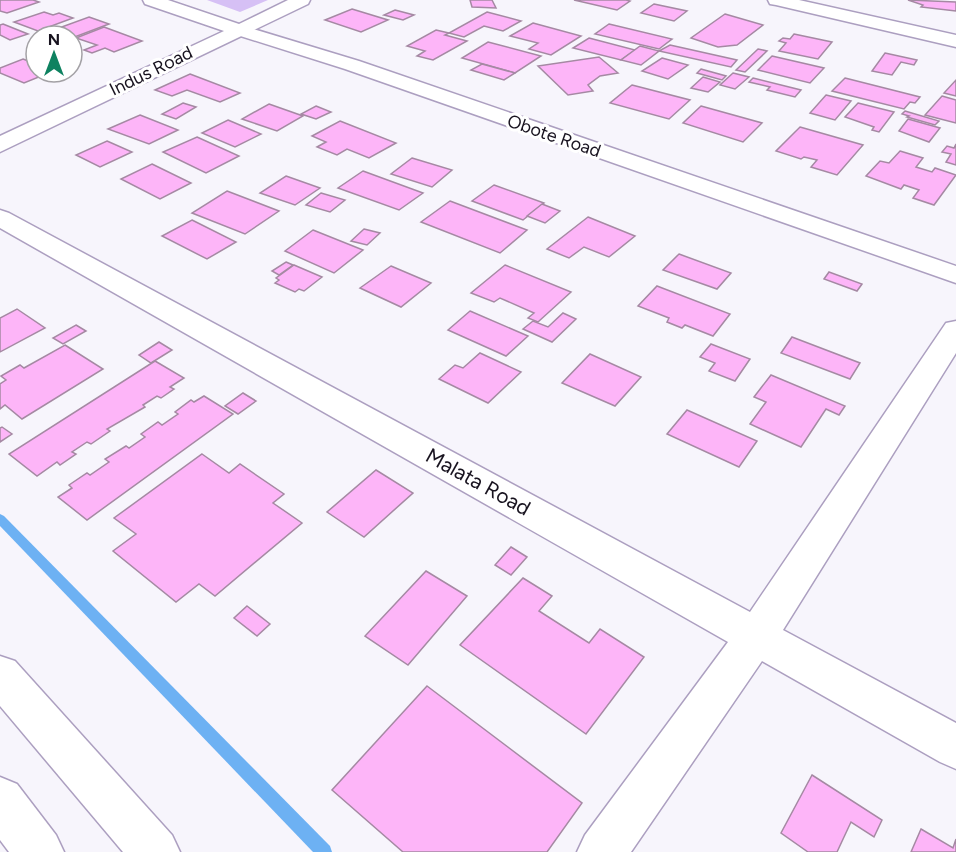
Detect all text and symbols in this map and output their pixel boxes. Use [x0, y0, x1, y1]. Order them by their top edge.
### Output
north arrow [24, 24, 84, 84]
text: N [48, 30, 60, 49]
street label: Indus Road [106, 41, 196, 101]
street label: Obote Road [504, 110, 604, 162]
street label: Malata Road [421, 443, 535, 521]

